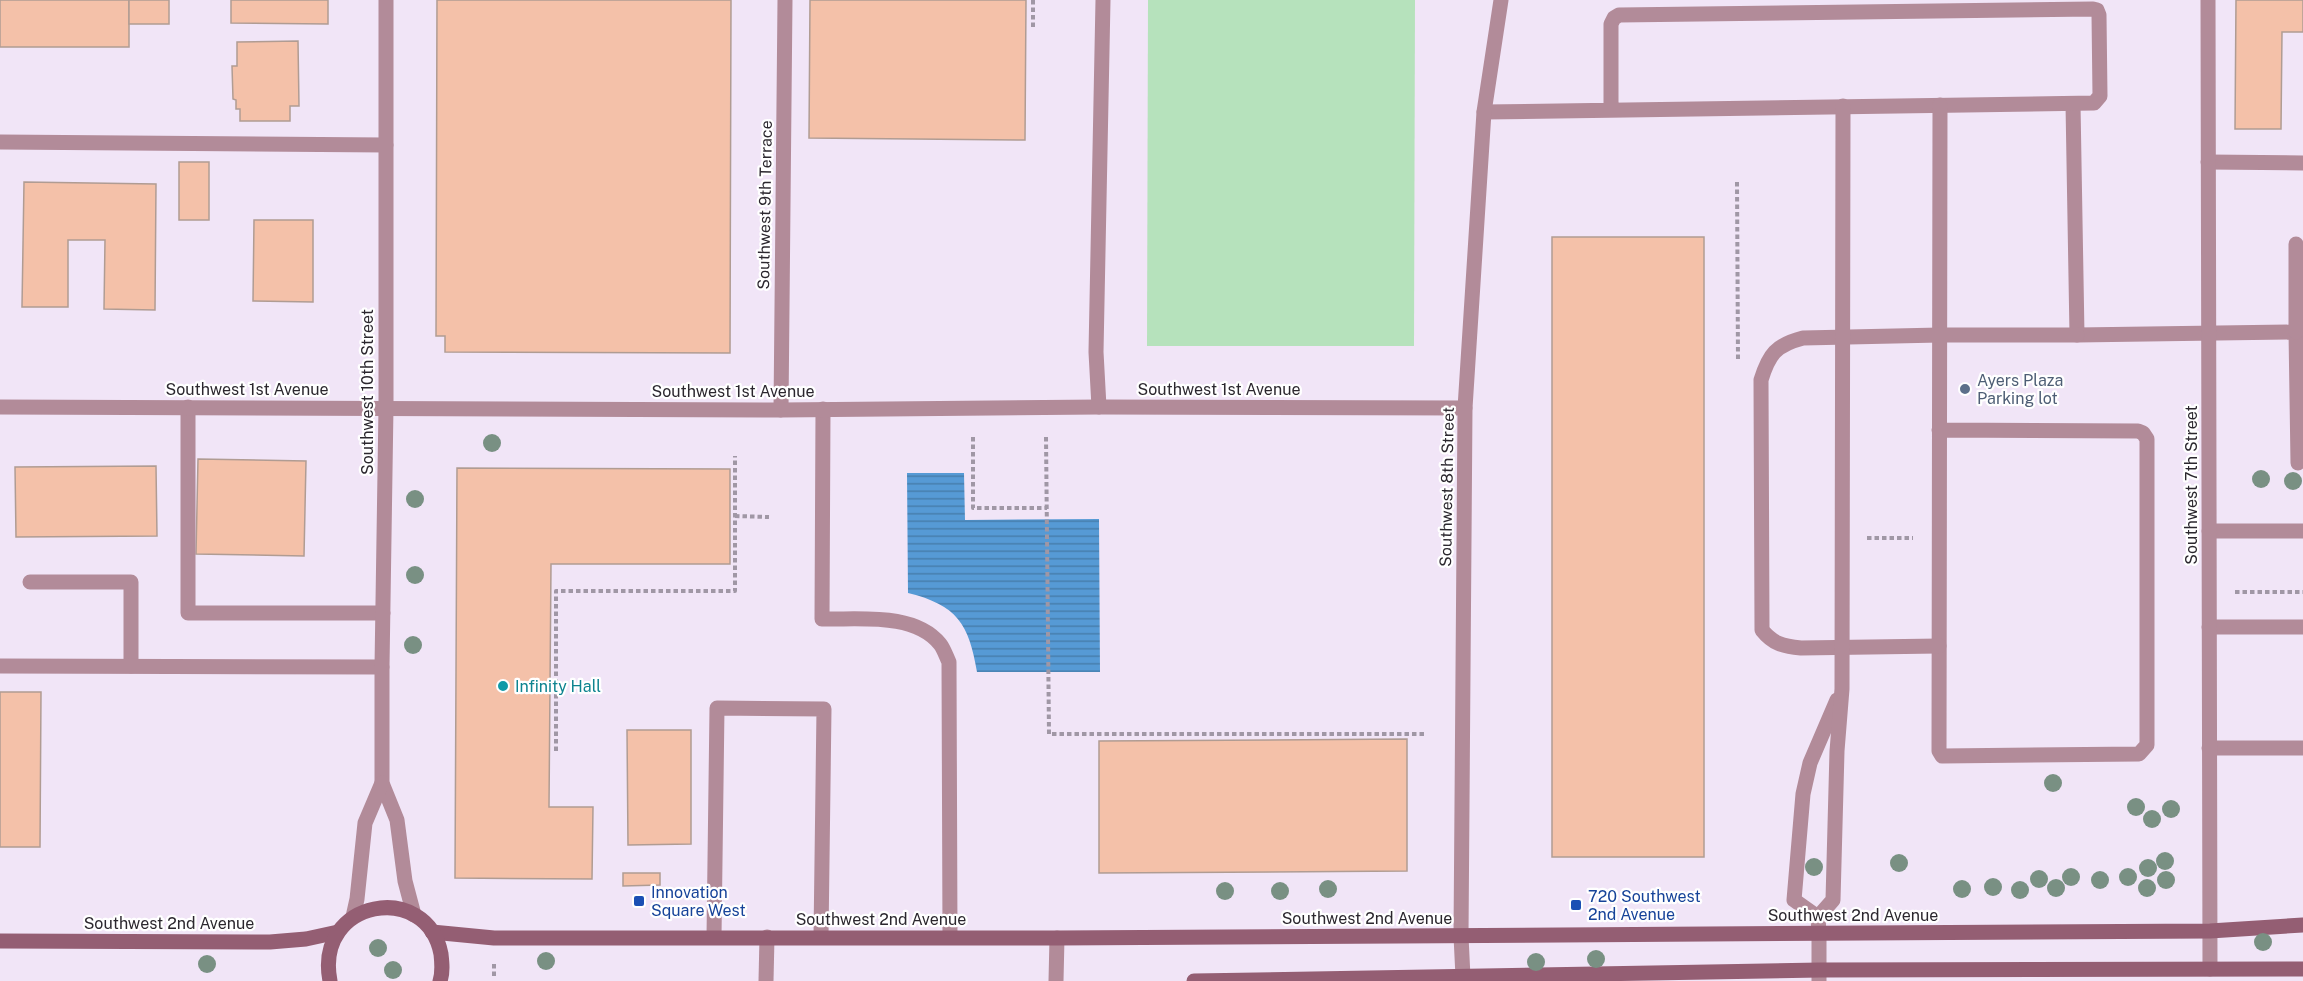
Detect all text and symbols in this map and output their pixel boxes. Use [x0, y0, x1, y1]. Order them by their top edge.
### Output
street label: Southwest 9th Terrace [754, 120, 776, 290]
street label: Southwest 10th Street [358, 309, 377, 475]
place label: Ayers Plaza Parking lot [1977, 371, 2063, 408]
street label: Southwest 1st Avenue [165, 380, 329, 399]
street label: Southwest 1st Avenue [1137, 380, 1301, 399]
street label: Southwest 1st Avenue [651, 382, 815, 401]
marker: Ayers Plaza Parking lot [1958, 382, 1972, 396]
street label: Southwest 7th Street [2182, 405, 2201, 565]
street label: Southwest 8th Street [1436, 407, 1458, 567]
place label: Infinity Hall [515, 677, 601, 696]
marker: Infinity Hall [496, 679, 510, 693]
place label: Innovation Square West [651, 883, 746, 920]
place label: 720 Southwest 2nd Avenue [1588, 887, 1701, 924]
marker: Innovation Square West [632, 894, 646, 908]
marker: 720 Southwest 2nd Avenue [1569, 898, 1583, 912]
street label: Southwest 2nd Avenue [1768, 906, 1938, 925]
street label: Southwest 2nd Avenue [1282, 909, 1452, 928]
street label: Southwest 2nd Avenue [796, 910, 966, 929]
street label: Southwest 2nd Avenue [84, 914, 254, 933]

